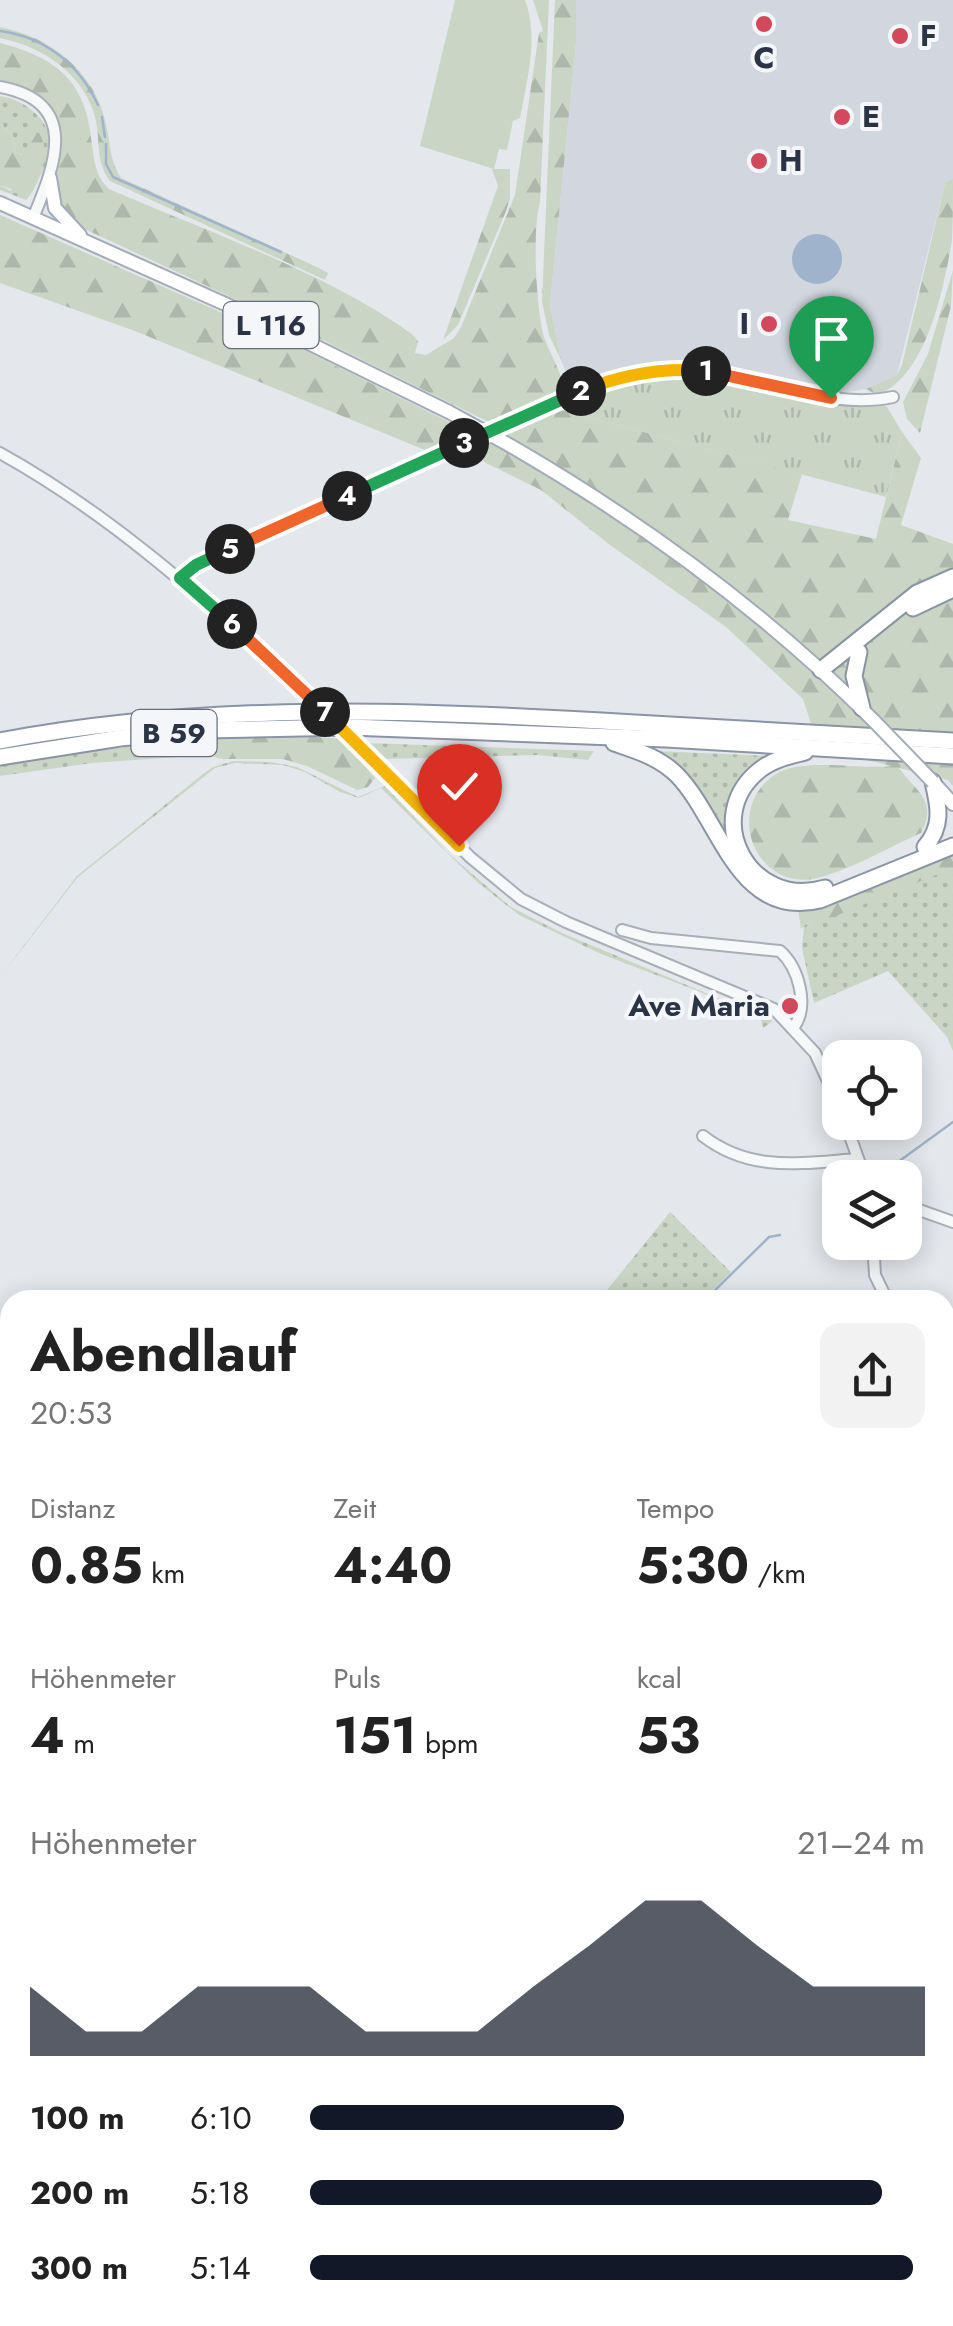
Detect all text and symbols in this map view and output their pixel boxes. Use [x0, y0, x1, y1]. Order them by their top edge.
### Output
marker: C [753, 13, 775, 35]
place label: F [920, 14, 937, 57]
marker: F [889, 25, 911, 47]
place label: C [753, 36, 775, 79]
place label: E [862, 95, 880, 138]
marker: E [831, 106, 853, 128]
place label: H [779, 139, 803, 182]
marker: H [748, 150, 770, 172]
pin [789, 296, 874, 399]
road number: L 116 [224, 302, 318, 348]
place label: I [739, 302, 749, 345]
icon: arrive [804, 311, 859, 366]
marker: I [758, 313, 780, 335]
pin: 1 [681, 346, 731, 396]
text: 1 [699, 350, 713, 391]
pin: 2 [556, 366, 606, 416]
text: 2 [572, 370, 590, 411]
pin: 3 [439, 418, 489, 468]
text: 3 [455, 422, 473, 463]
pin: 4 [322, 471, 372, 521]
text: 4 [337, 475, 357, 516]
pin: 5 [205, 524, 255, 574]
text: 5 [221, 528, 239, 569]
pin: 6 [207, 599, 257, 649]
text: 6 [223, 603, 241, 644]
pin: 7 [300, 687, 350, 737]
text: 7 [317, 691, 333, 732]
road number: B 59 [132, 710, 216, 756]
pin [417, 744, 502, 847]
icon: check [432, 759, 487, 814]
place label: Ave Maria [627, 984, 770, 1027]
marker: Ave Maria [779, 995, 801, 1017]
map controls [822, 1040, 922, 1260]
button: locate [822, 1040, 922, 1140]
button: layers [822, 1160, 922, 1260]
text: Abendlauf [30, 1312, 296, 1392]
button: share [820, 1323, 925, 1428]
text: 20:53 [30, 1390, 113, 1436]
text: Distanz [30, 1488, 115, 1529]
text: Zeit [333, 1488, 376, 1529]
text: Tempo [637, 1488, 714, 1529]
text: 0.85 [30, 1529, 143, 1602]
text: 4:40 [333, 1529, 452, 1602]
text: 5:30 [637, 1529, 749, 1602]
text: km [143, 1553, 185, 1594]
text: /km [749, 1553, 806, 1594]
text: Höhenmeter [30, 1658, 176, 1699]
text: Puls [333, 1658, 381, 1699]
text: kcal [637, 1658, 682, 1699]
text: 4 [30, 1699, 65, 1772]
text: 151 [333, 1699, 416, 1772]
text: 53 [637, 1699, 700, 1772]
text: m [65, 1723, 95, 1764]
text: bpm [416, 1723, 479, 1764]
text: Höhenmeter [30, 1820, 197, 1866]
text: 21–24 m [797, 1820, 925, 1866]
text: 100 m [30, 2095, 125, 2141]
text: 6:10 [190, 2095, 252, 2141]
text: 200 m [30, 2170, 129, 2216]
text: 5:18 [190, 2170, 250, 2216]
text: 300 m [30, 2245, 128, 2291]
text: 5:14 [190, 2245, 251, 2291]

